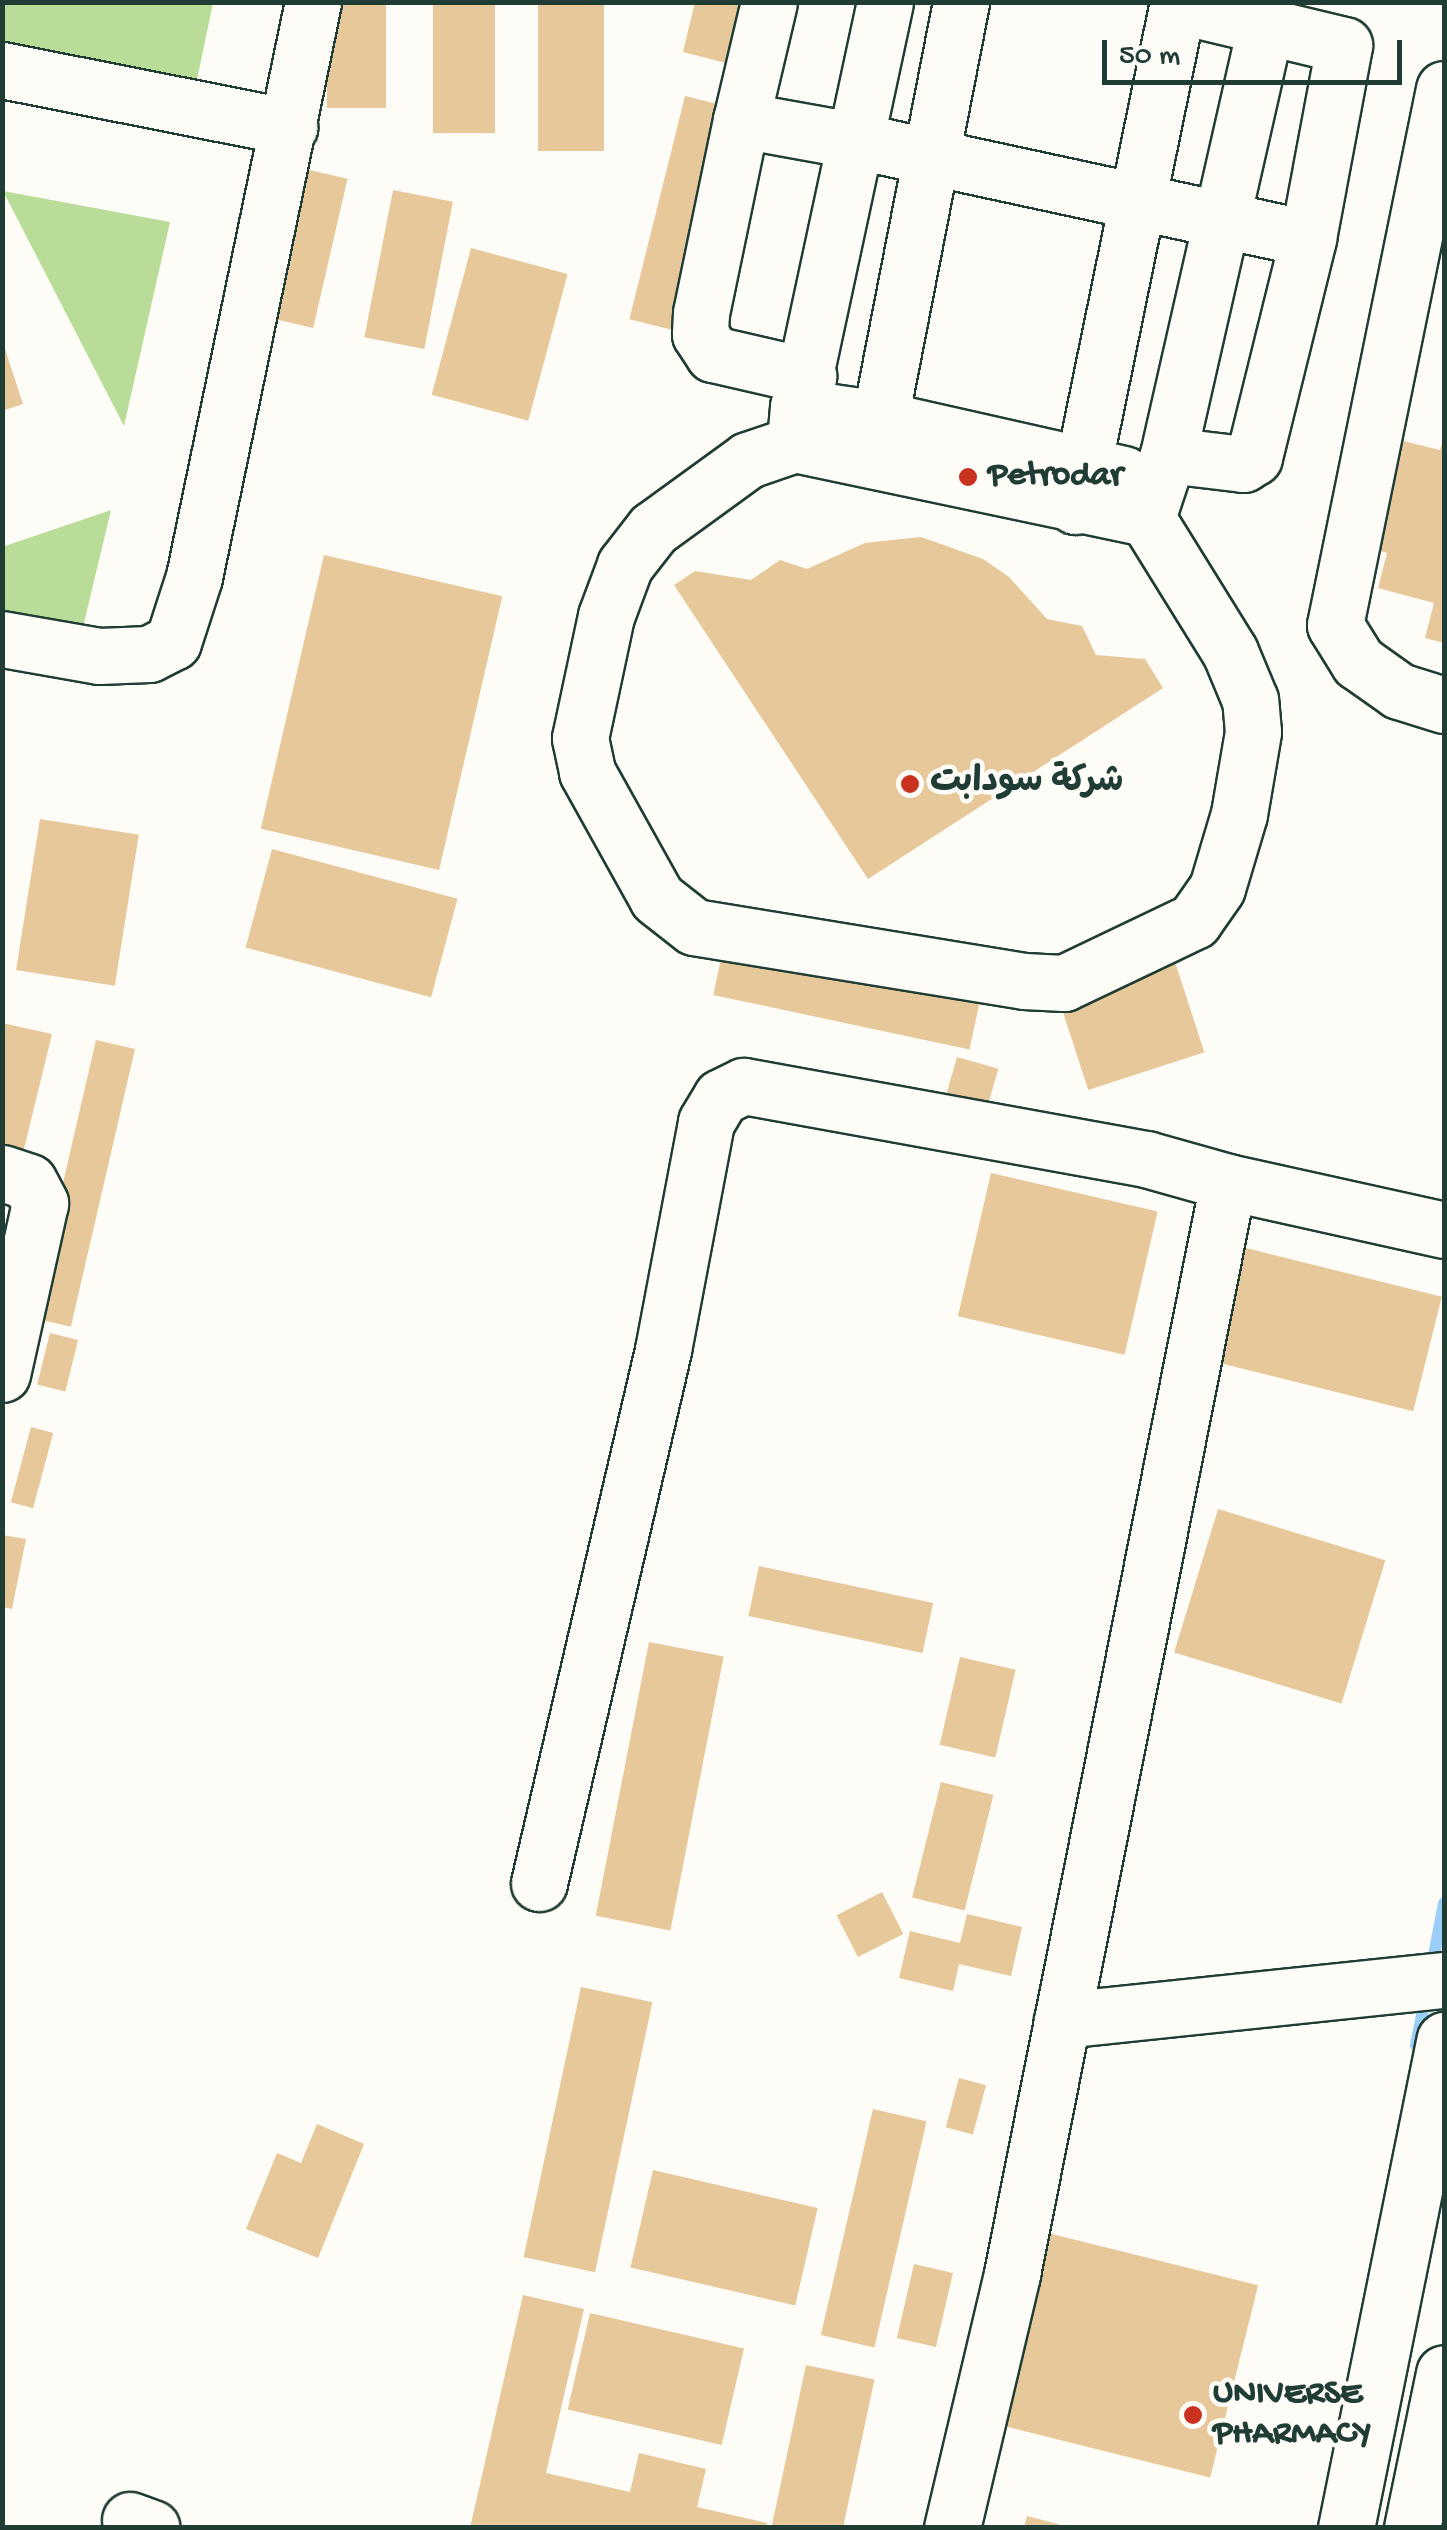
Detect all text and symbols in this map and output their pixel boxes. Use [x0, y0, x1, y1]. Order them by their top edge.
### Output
scale bar [1107, 20, 1407, 82]
text: 50 m [1119, 40, 1180, 75]
place label: Petrodar [988, 456, 1123, 498]
marker: Petrodar [957, 466, 979, 488]
place label: شركة سودابت [930, 763, 1123, 805]
marker: شركة سودابت [899, 773, 921, 795]
place label: UNIVERSE PHARMACY [1213, 2374, 1371, 2456]
marker: UNIVERSE PHARMACY [1182, 2404, 1204, 2426]

